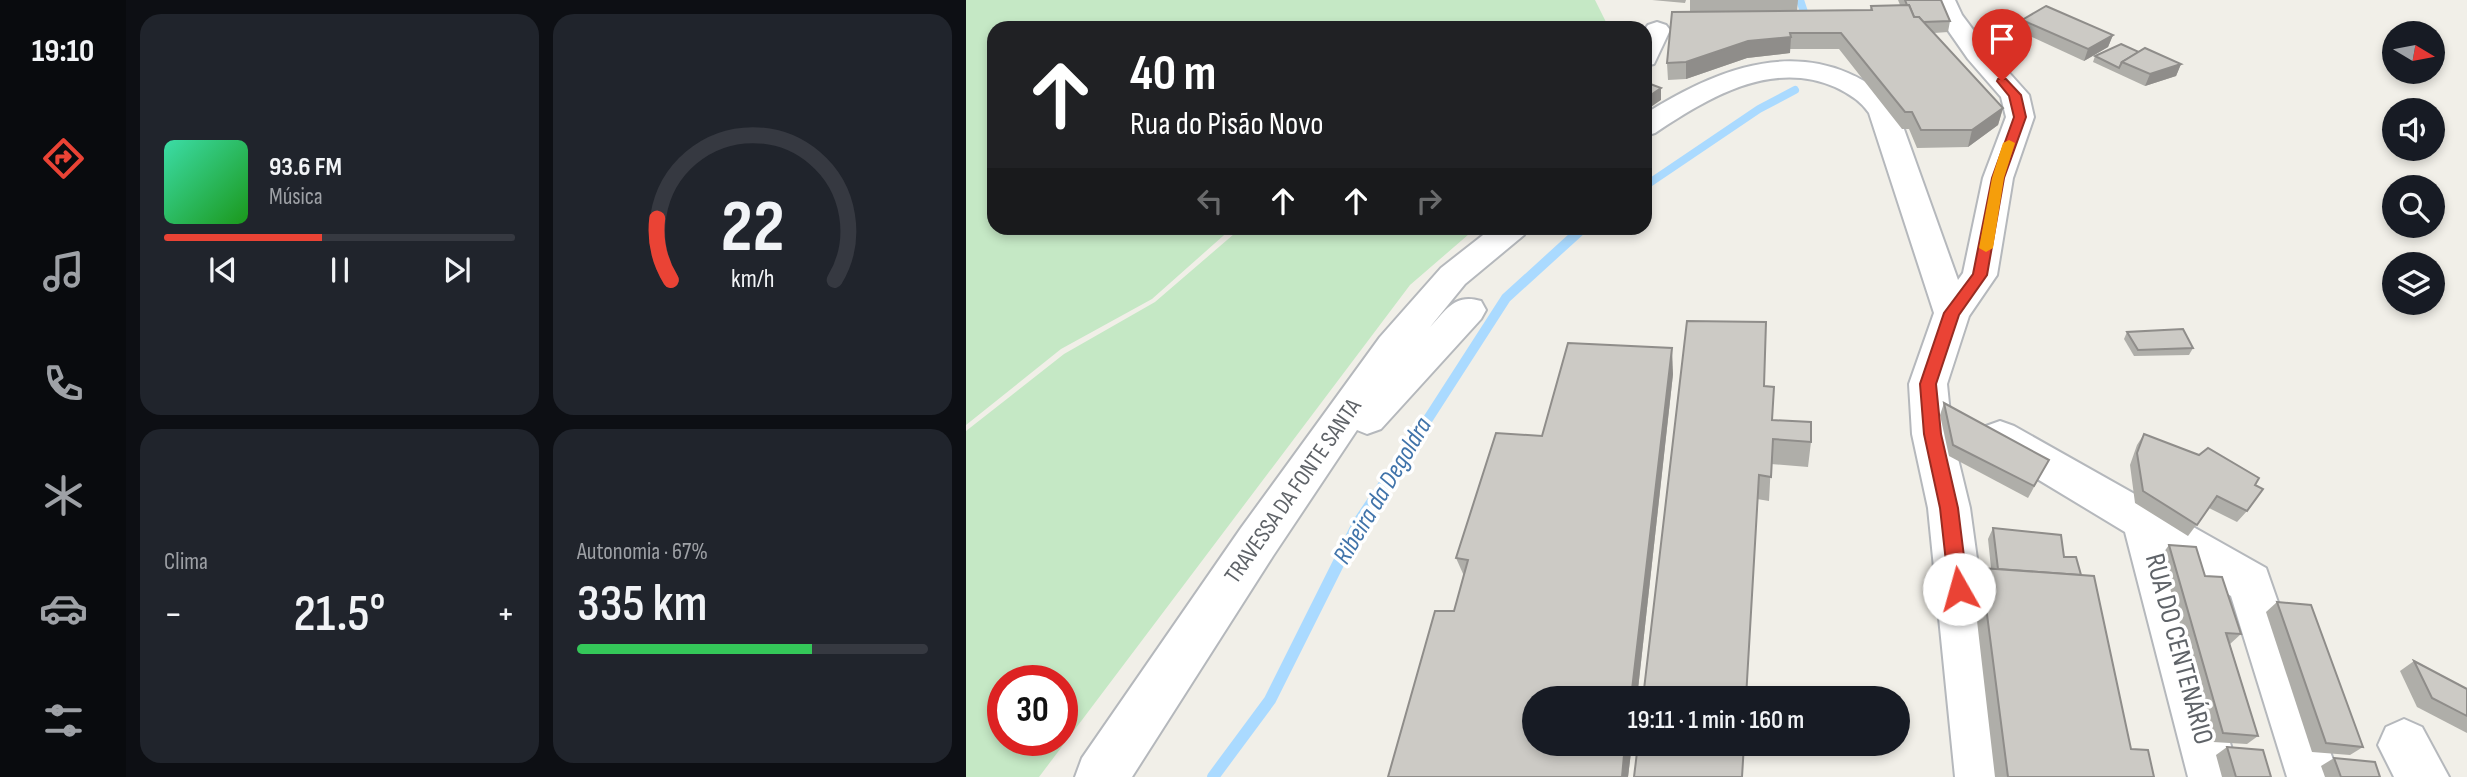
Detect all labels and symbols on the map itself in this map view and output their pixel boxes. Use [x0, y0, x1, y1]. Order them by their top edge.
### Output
pin [1972, 9, 2032, 81]
north arrow [2382, 21, 2445, 84]
street label: TRAVESSA DA FONTE SANTA [1218, 392, 1368, 589]
water label: Ribeira da Degoldra [1327, 412, 1439, 570]
street label: RUA DO CENTENÁRIO [2138, 550, 2220, 748]
position arrow [1922, 552, 1996, 626]
speed limit sign: 30 [987, 665, 1078, 756]

